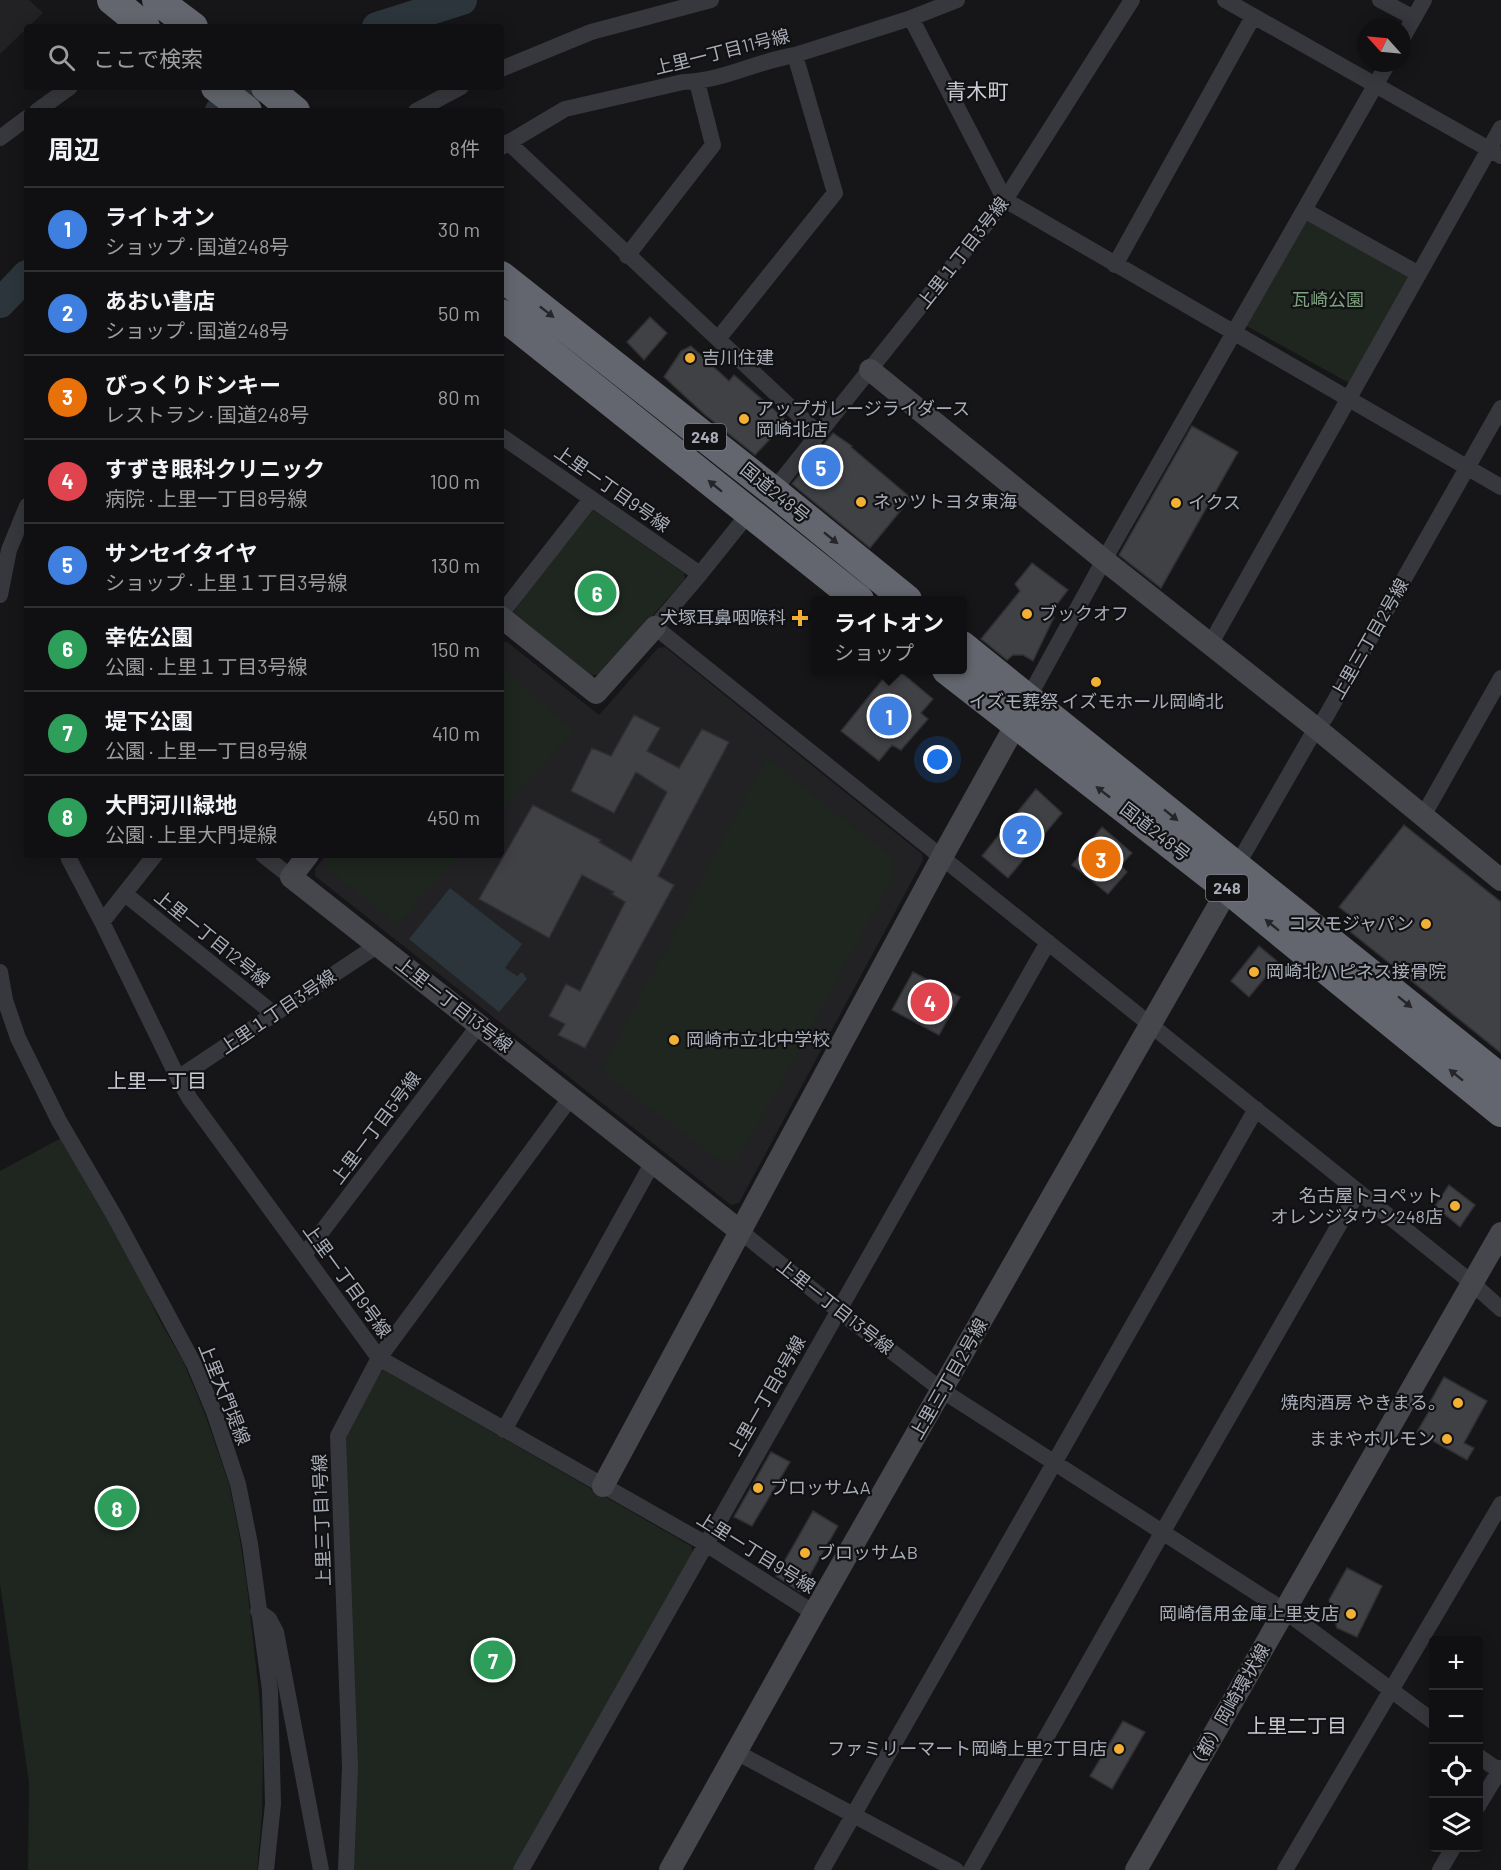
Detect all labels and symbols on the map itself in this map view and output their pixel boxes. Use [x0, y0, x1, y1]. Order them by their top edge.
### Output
north arrow [1357, 18, 1411, 72]
street label: 上里一丁目11号線 [652, 24, 792, 78]
district label: 青木町 [946, 78, 1009, 103]
street label: 上里１丁目3号線 [912, 192, 1013, 312]
park label: 瓦崎公園 [1292, 288, 1364, 310]
one-way arrow [539, 306, 555, 319]
place label: 吉川住建 [702, 346, 774, 368]
marker: 吉川住建 [683, 351, 697, 365]
place label: アップガレージライダース 岡崎北店 [756, 397, 970, 440]
marker: アップガレージライダース 岡崎北店 [737, 412, 751, 426]
road number: 248 [684, 424, 726, 450]
street label: 上里一丁目9号線 [551, 440, 674, 536]
pin: 5 [802, 444, 840, 490]
street label: 国道248号 [736, 458, 815, 527]
one-way arrow [707, 480, 722, 492]
place label: ネッツトヨタ東海 [873, 490, 1017, 512]
place label: イクス [1188, 491, 1241, 513]
marker: ネッツトヨタ東海 [854, 495, 868, 509]
marker: イクス [1169, 496, 1183, 510]
one-way arrow [823, 532, 839, 545]
pin: 6 [578, 570, 616, 616]
street label: 上里三丁目2号線 [1326, 574, 1413, 703]
place label: ブックオフ [1039, 602, 1129, 624]
place label: 犬塚耳鼻咽喉科 [660, 606, 786, 628]
marker: ブックオフ [1020, 607, 1034, 621]
marker: 犬塚耳鼻咽喉科 [791, 609, 809, 627]
marker: イズモ葬祭 イズモホール岡崎北 [1089, 675, 1103, 689]
place label: イズモ葬祭 イズモホール岡崎北 [969, 690, 1223, 712]
pin: 1 [870, 694, 908, 738]
your location [923, 745, 952, 774]
one-way arrow [1095, 786, 1110, 798]
street label: 国道248号 [1116, 797, 1195, 865]
one-way arrow [1163, 808, 1179, 821]
pin: 2 [1002, 812, 1042, 858]
pin: 3 [1082, 836, 1120, 882]
road number: 248 [1206, 875, 1248, 901]
street label: 上里一丁目12号線 [151, 885, 275, 991]
place label: コスモジャパン [1288, 912, 1414, 934]
marker: コスモジャパン [1419, 917, 1433, 931]
one-way arrow [1265, 919, 1280, 932]
street label: 上里一丁目13号線 [392, 952, 517, 1056]
place label: 岡崎北ハピネス接骨院 [1266, 960, 1446, 982]
street label: 上里１丁目3号線 [215, 964, 340, 1058]
marker: 岡崎北ハピネス接骨院 [1247, 965, 1261, 979]
pin: 4 [910, 980, 950, 1024]
one-way arrow [1397, 996, 1413, 1009]
place label: 岡崎市立北中学校 [686, 1028, 830, 1050]
marker: 岡崎市立北中学校 [667, 1033, 681, 1047]
street label: 上里一丁目5号線 [326, 1067, 425, 1188]
district label: 上里一丁目 [107, 1068, 207, 1092]
one-way arrow [1448, 1069, 1464, 1082]
place label: 名古屋トヨペット オレンジタウン248店 [1270, 1184, 1443, 1227]
marker: 名古屋トヨペット オレンジタウン248店 [1448, 1199, 1462, 1213]
street label: 上里一丁目9号線 [299, 1219, 396, 1342]
street label: 上里一丁目13号線 [773, 1254, 898, 1358]
street label: 上里三丁目2号線 [905, 1314, 992, 1443]
street label: 上里一丁目8号線 [723, 1331, 810, 1460]
street label: 上里大門堤線 [194, 1339, 255, 1448]
place label: 焼肉酒房 やきまる。 [1280, 1391, 1446, 1413]
marker: 焼肉酒房 やきまる。 [1451, 1396, 1465, 1410]
place label: ままやホルモン [1309, 1427, 1435, 1449]
marker: ままやホルモン [1440, 1432, 1454, 1446]
street label: 上里三丁目1号線 [308, 1454, 334, 1587]
place label: ブロッサムA [770, 1476, 871, 1498]
marker: ブロッサムA [751, 1481, 765, 1495]
pin: 8 [98, 1486, 136, 1530]
street label: 上里一丁目9号線 [693, 1507, 820, 1597]
place label: ブロッサムB [817, 1541, 918, 1563]
marker: ブロッサムB [798, 1546, 812, 1560]
place label: 岡崎信用金庫上里支店 [1159, 1602, 1339, 1624]
marker: 岡崎信用金庫上里支店 [1344, 1607, 1358, 1621]
pin: 7 [474, 1638, 512, 1682]
street label: （都）岡崎環状線 [1183, 1640, 1274, 1775]
district label: 上里二丁目 [1247, 1713, 1347, 1737]
place label: ファミリーマート岡崎上里2丁目店 [827, 1737, 1107, 1759]
marker: ファミリーマート岡崎上里2丁目店 [1112, 1742, 1126, 1756]

